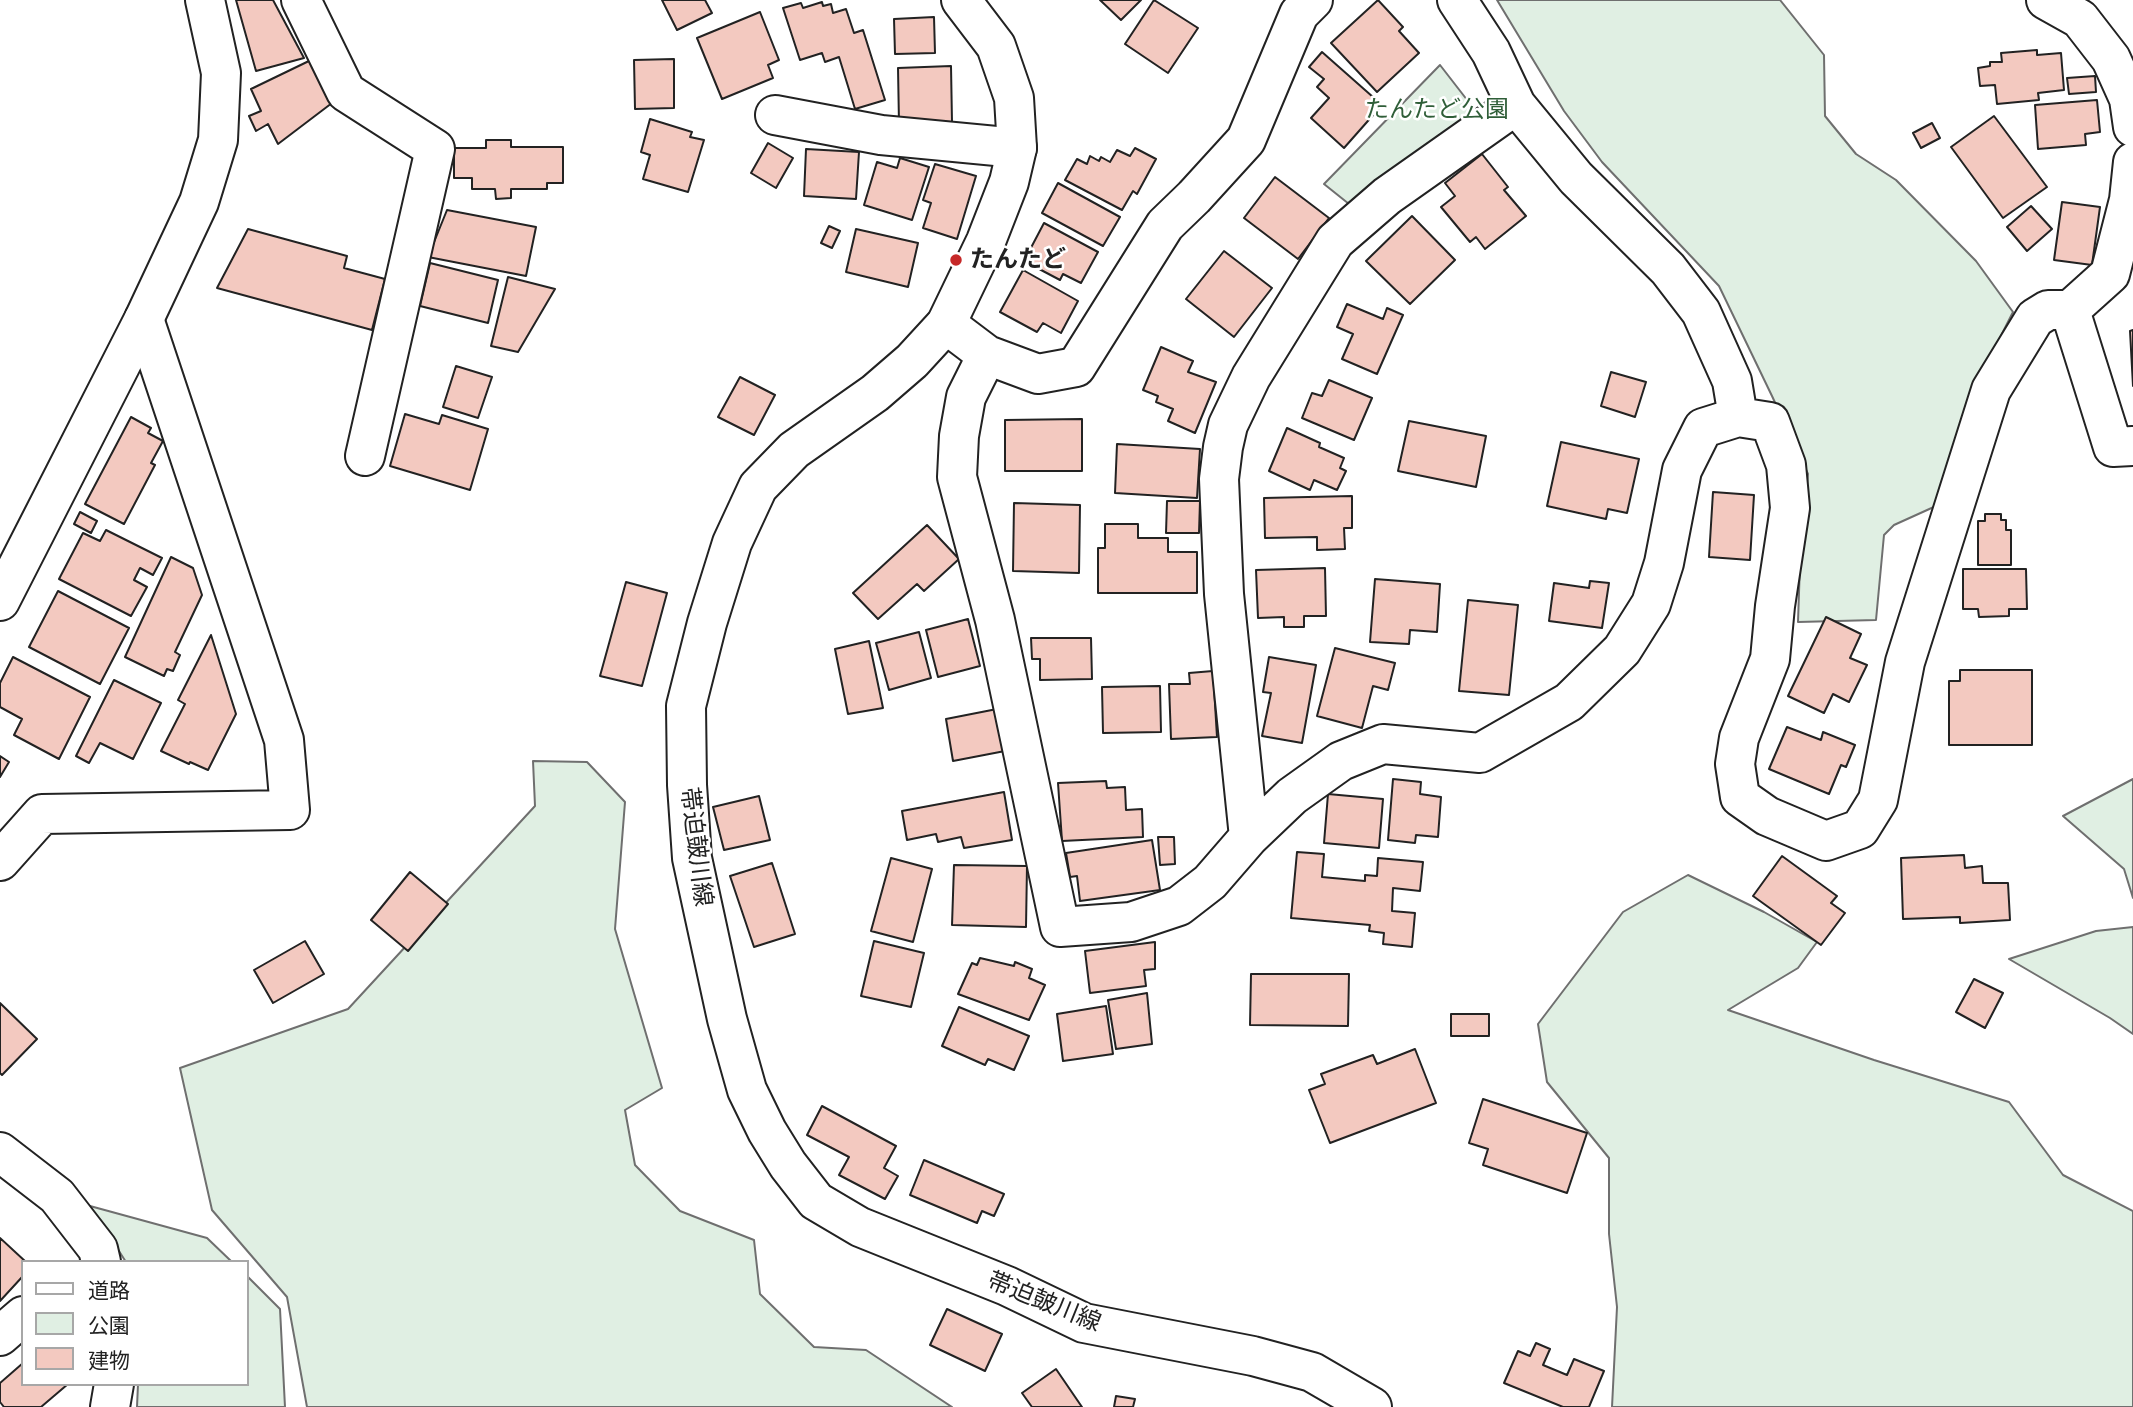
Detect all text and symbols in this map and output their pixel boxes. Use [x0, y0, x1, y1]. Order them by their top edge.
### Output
park label: たんたど公園 [1365, 96, 1509, 124]
place label: たんたど [970, 246, 1066, 274]
marker: たんたど [948, 252, 964, 268]
street label: 帯迫皷川線 [674, 786, 718, 908]
legend [21, 1260, 248, 1386]
street label: 帯迫皷川線 [983, 1266, 1105, 1338]
text: 道路 [88, 1281, 130, 1302]
text: 公園 [88, 1316, 130, 1337]
text: 建物 [88, 1351, 130, 1372]

